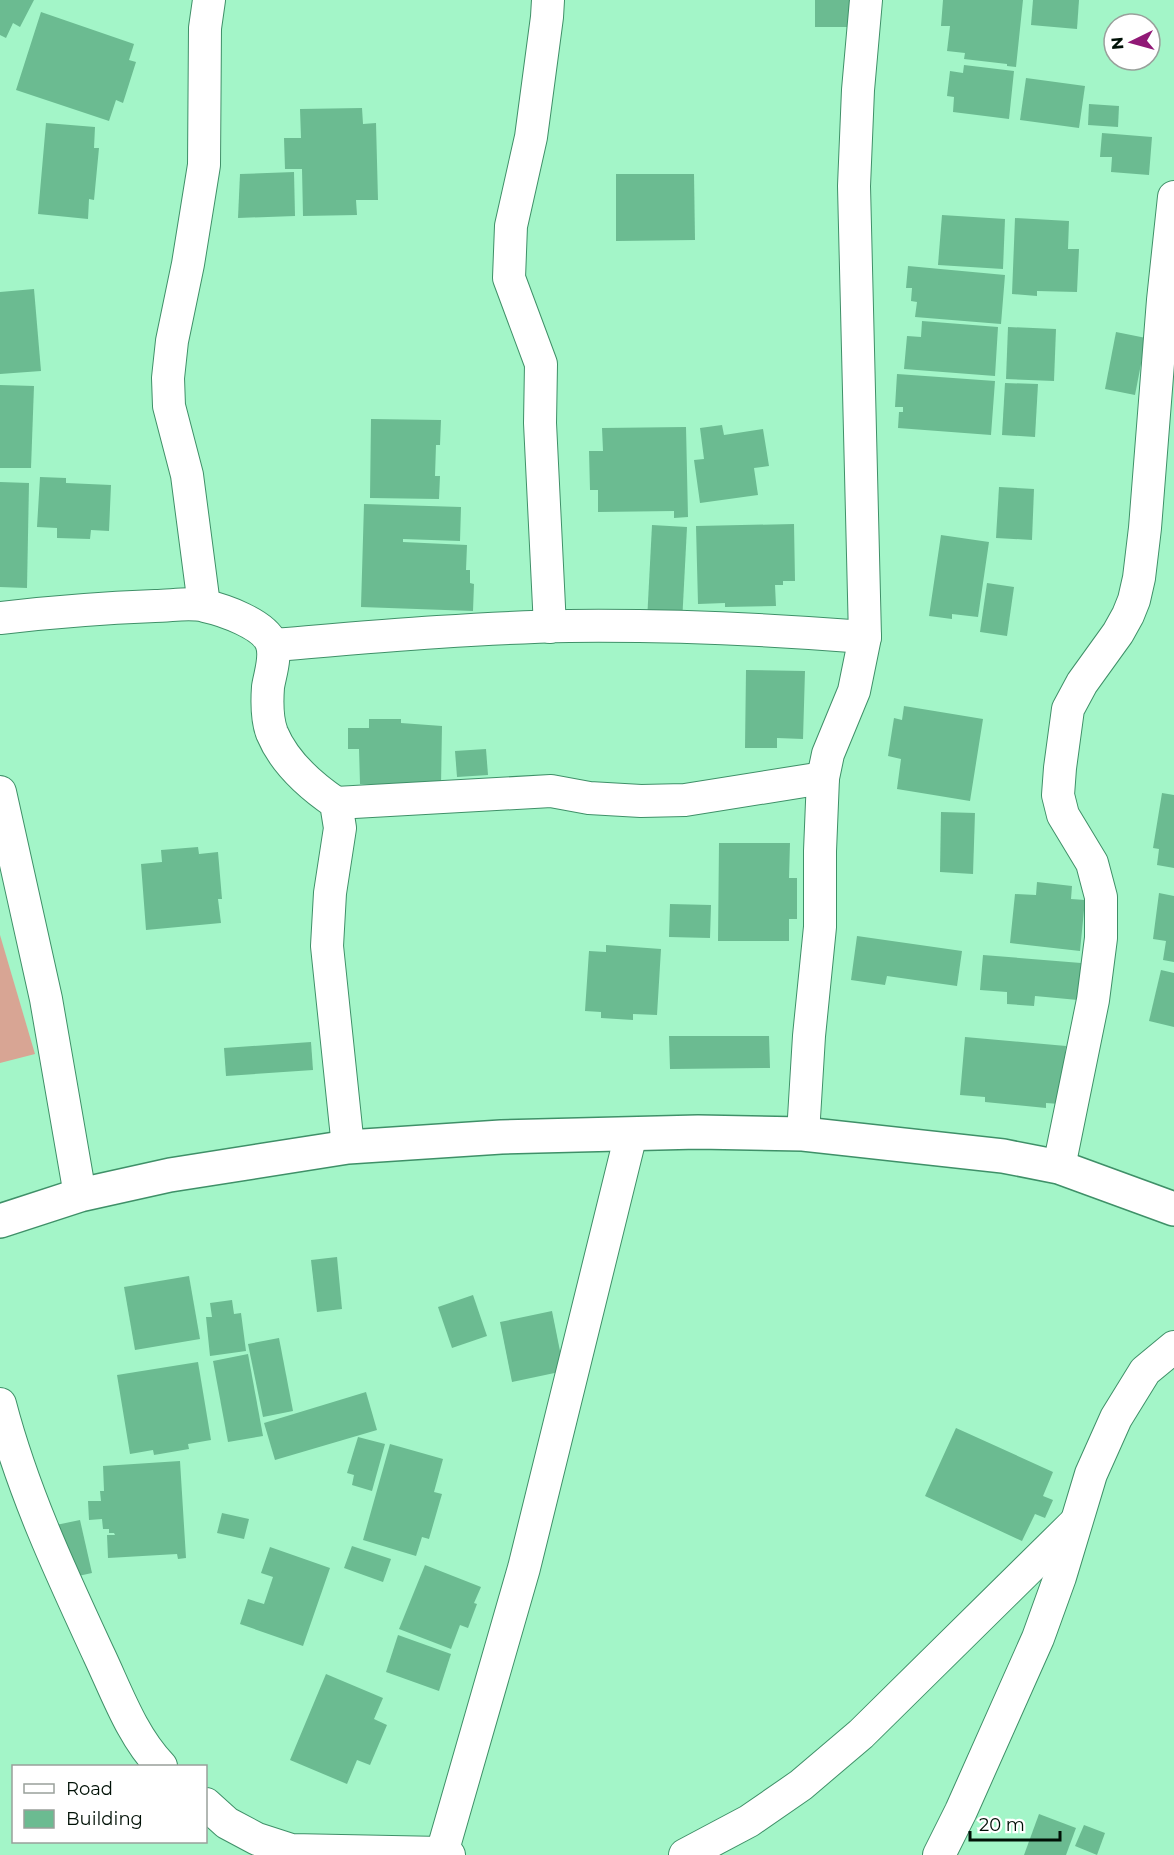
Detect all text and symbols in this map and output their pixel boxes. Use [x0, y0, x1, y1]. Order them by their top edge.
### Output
north arrow [1102, 12, 1162, 72]
text: N [1108, 36, 1128, 51]
legend [12, 1765, 207, 1843]
text: Road [66, 1778, 113, 1800]
scale bar [970, 1804, 1060, 1842]
text: Building [66, 1808, 143, 1830]
text: 20 m [979, 1814, 1025, 1836]

